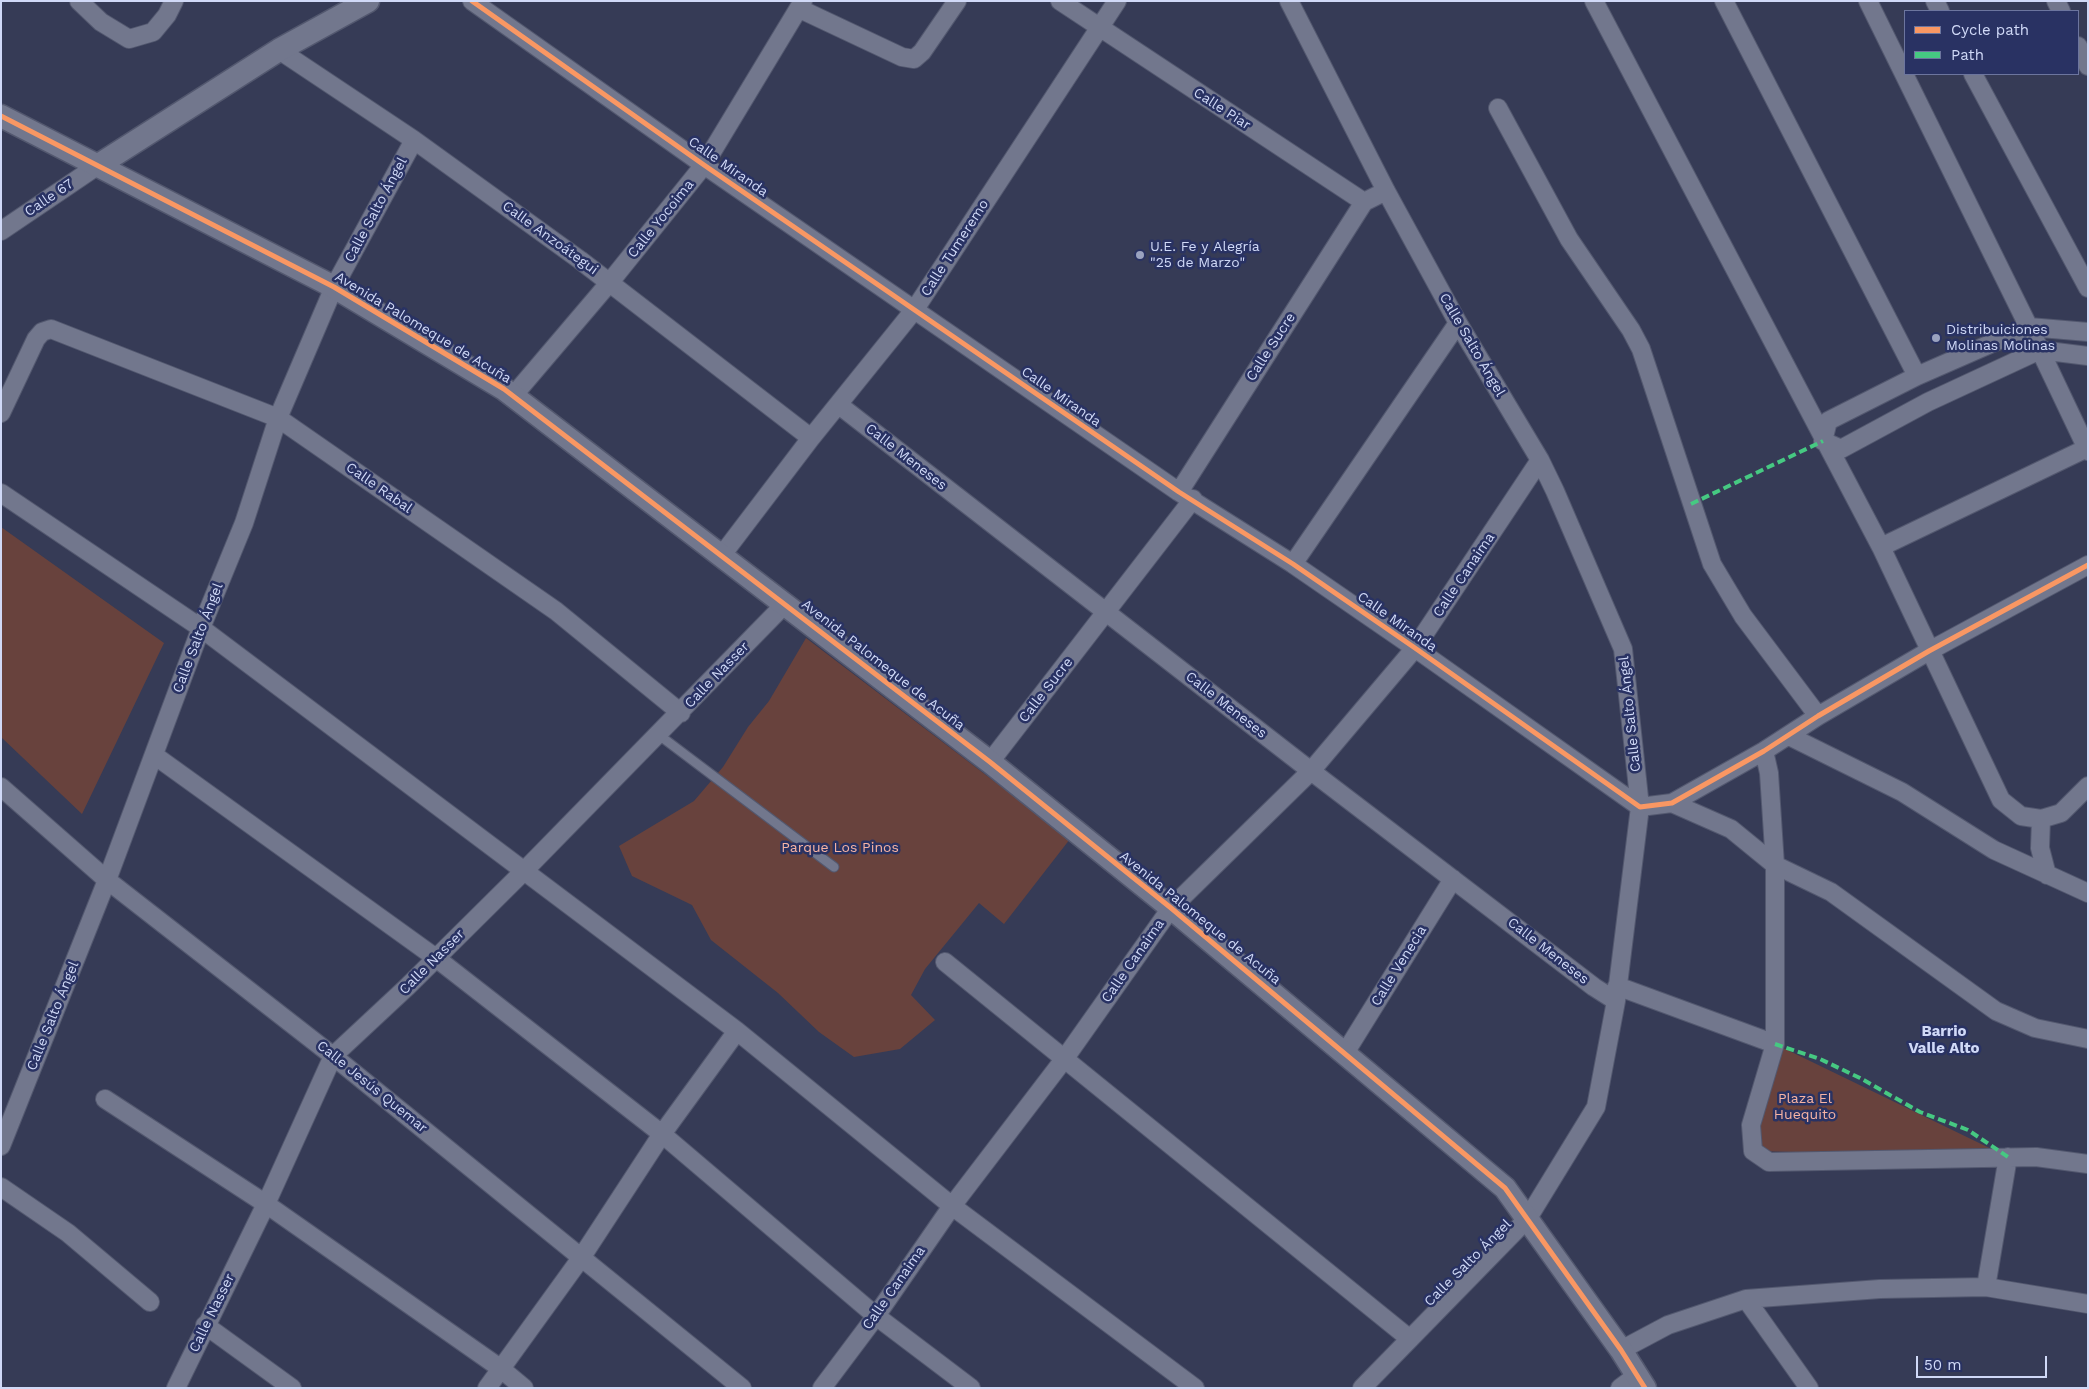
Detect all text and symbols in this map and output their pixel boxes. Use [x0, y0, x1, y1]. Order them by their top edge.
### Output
legend [1904, 10, 2079, 75]
text: Cycle path [1951, 21, 2029, 39]
text: Path [1951, 46, 1984, 64]
street label: Calle Piar [1190, 84, 1254, 134]
street label: Calle Miranda [685, 133, 771, 201]
street label: Calle Salto Ángel [341, 155, 411, 265]
street label: Calle 67 [21, 176, 77, 220]
street label: Calle Yocoima [624, 177, 698, 261]
street label: Calle Tumeremo [917, 197, 993, 299]
street label: Calle Anzoátegui [499, 198, 601, 278]
place label: U.E. Fe y Alegría "25 de Marzo" [1150, 239, 1260, 272]
marker: U.E. Fe y Alegría "25 de Marzo" [1134, 249, 1146, 261]
street label: Avenida Palomeque de Acuña [332, 269, 514, 387]
street label: Calle Salto Ángel [1436, 290, 1508, 400]
street label: Calle Sucre [1243, 310, 1299, 384]
place label: Distribuiciones Molinas Molinas [1946, 322, 2055, 354]
marker: Distribuiciones Molinas Molinas [1930, 332, 1942, 344]
street label: Calle Miranda [1018, 363, 1104, 431]
street label: Calle Meneses [862, 420, 950, 494]
street label: Calle Rabal [343, 459, 415, 517]
street label: Calle Canaima [1430, 530, 1498, 620]
street label: Calle Salto Ángel [169, 581, 227, 695]
street label: Calle Miranda [1354, 588, 1440, 656]
street label: Avenida Palomeque de Acuña [798, 596, 968, 734]
street label: Calle Nasser [681, 638, 753, 712]
street label: Calle Sucre [1015, 654, 1077, 726]
street label: Calle Salto Ángel [1616, 655, 1644, 773]
street label: Calle Meneses [1182, 668, 1270, 742]
park label: Parque Los Pinos [781, 840, 899, 856]
street label: Avenida Palomeque de Acuña [1116, 848, 1284, 988]
street label: Calle Meneses [1504, 914, 1592, 988]
street label: Calle Canaima [1098, 916, 1168, 1006]
street label: Calle Venecia [1368, 923, 1430, 1009]
street label: Calle Nasser [396, 926, 468, 998]
street label: Calle Salto Ángel [23, 959, 83, 1073]
district label: Barrio Valle Alto [1908, 1023, 1980, 1058]
street label: Calle Jesús Quemar [313, 1037, 431, 1137]
park label: Plaza El Huequito [1774, 1091, 1836, 1124]
street label: Calle Salto Ángel [1421, 1216, 1515, 1310]
street label: Calle Canaima [859, 1243, 929, 1333]
street label: Calle Nasser [186, 1271, 238, 1355]
scale bar [1919, 1346, 2050, 1378]
text: 50 m [1924, 1356, 1961, 1374]

